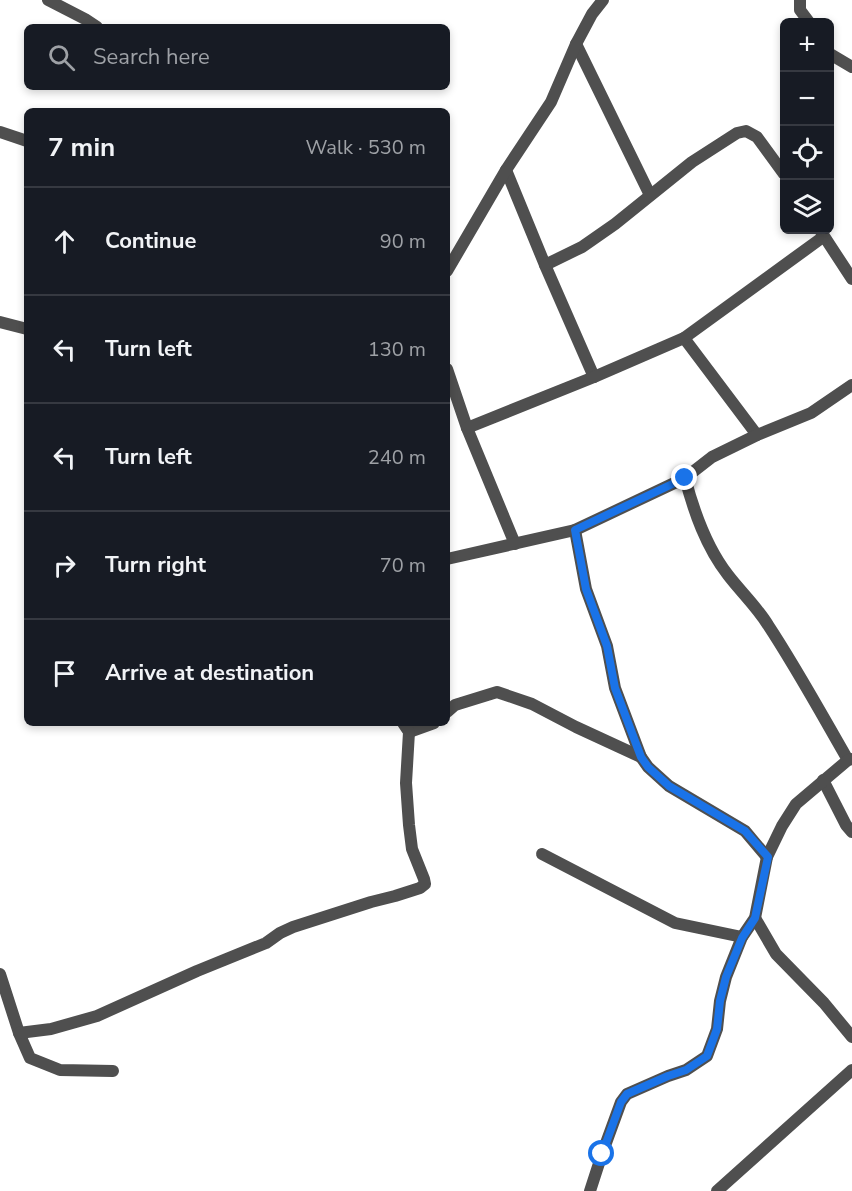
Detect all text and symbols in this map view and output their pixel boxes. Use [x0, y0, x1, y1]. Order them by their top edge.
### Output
map controls [780, 18, 834, 234]
button: + [780, 18, 834, 72]
search box [24, 24, 450, 90]
icon: search [45, 41, 78, 74]
text: Search here [93, 42, 210, 72]
button: − [780, 72, 834, 126]
button: locate [780, 126, 834, 180]
text: 7 min [48, 130, 115, 165]
text: Walk · 530 m [306, 134, 426, 161]
button: layers [780, 180, 834, 234]
icon: ahead [48, 225, 81, 258]
text: Continue [105, 226, 196, 256]
text: 90 m [380, 228, 426, 255]
icon: left [48, 333, 81, 366]
text: Turn left [105, 334, 192, 364]
text: 130 m [368, 336, 426, 363]
icon: left [48, 441, 81, 474]
text: Turn left [105, 442, 192, 472]
text: 240 m [368, 444, 426, 471]
route end [671, 464, 697, 490]
icon: right [48, 549, 81, 582]
text: Turn right [105, 550, 206, 580]
text: 70 m [380, 552, 426, 579]
icon: arrive [48, 657, 81, 690]
text: Arrive at destination [105, 658, 314, 688]
route start [588, 1140, 614, 1166]

